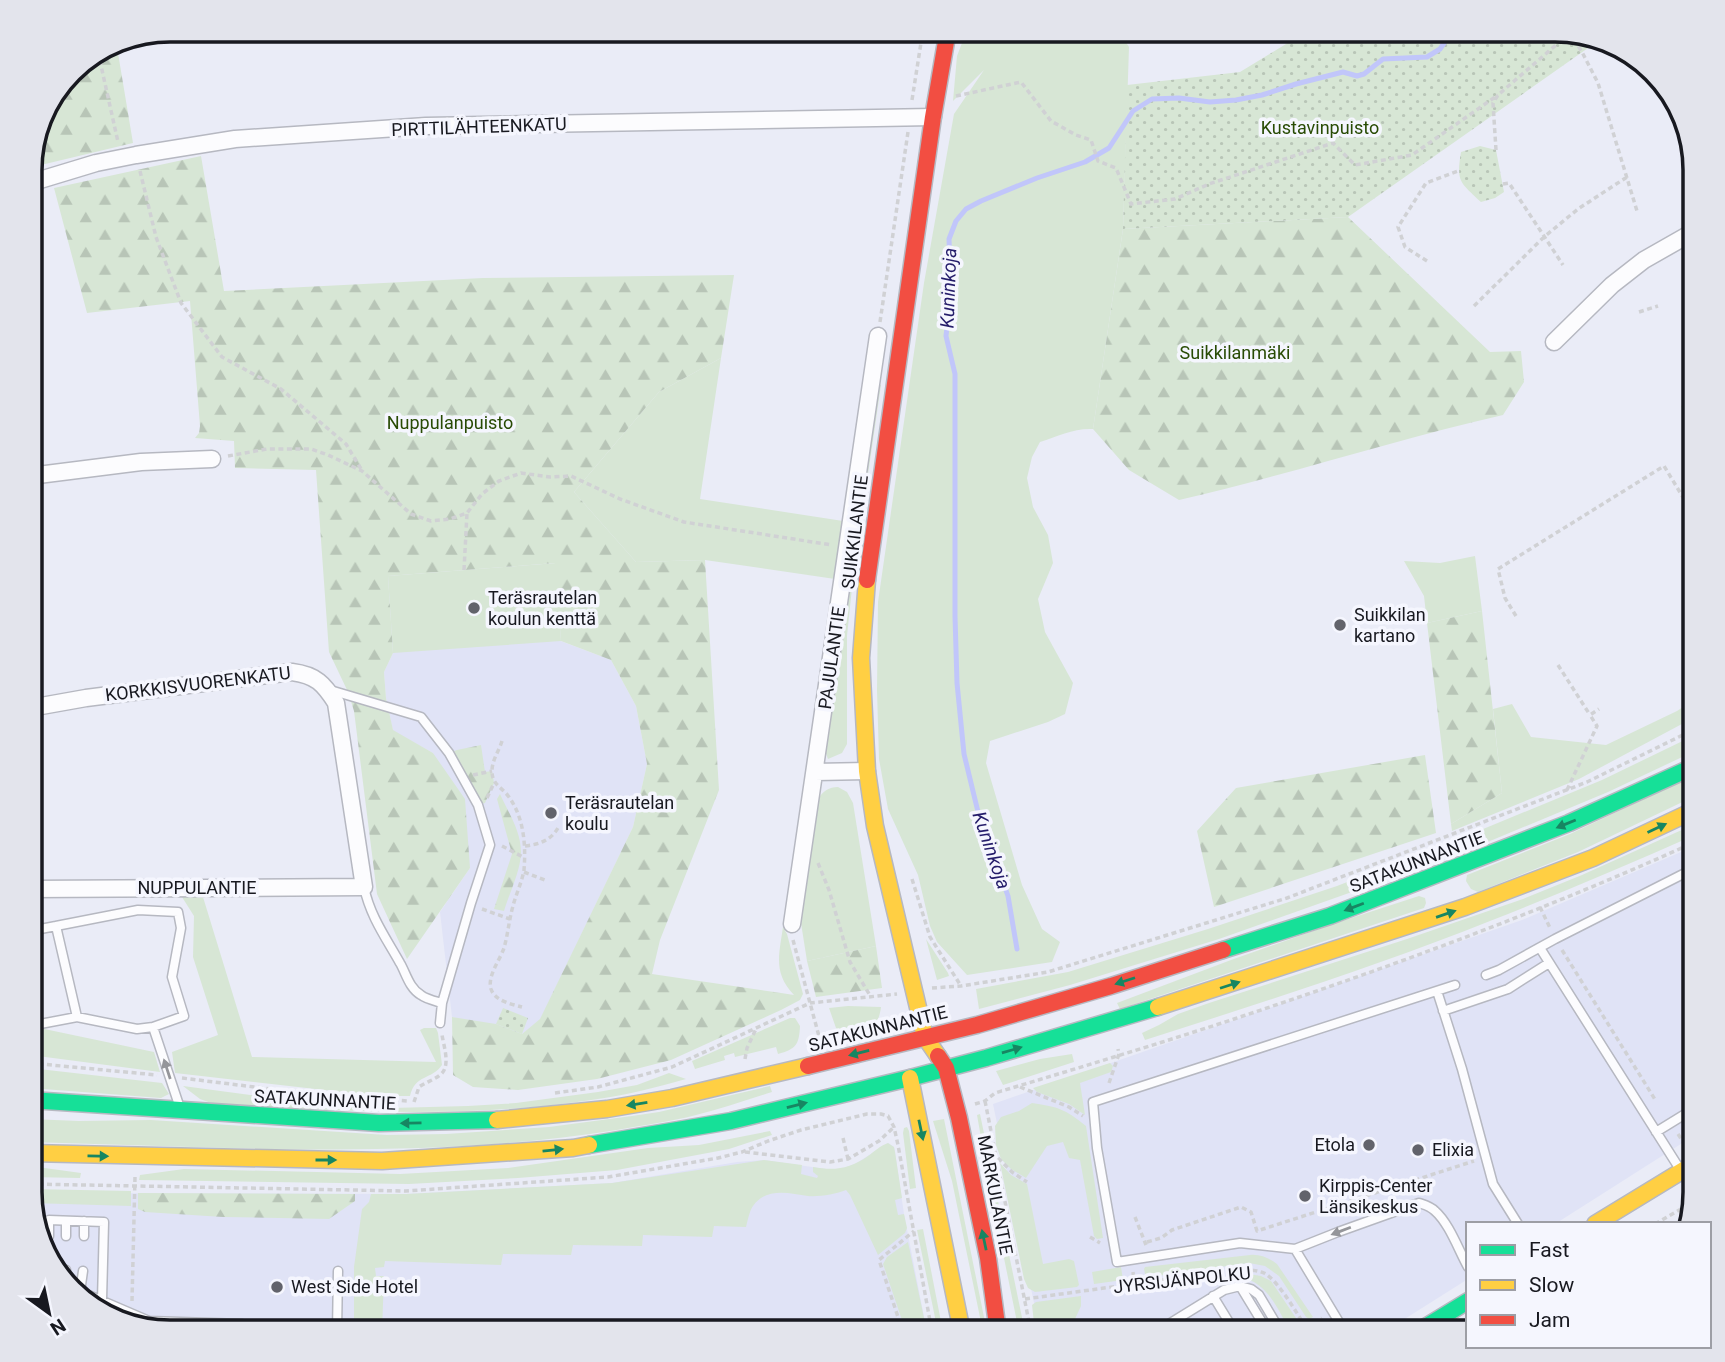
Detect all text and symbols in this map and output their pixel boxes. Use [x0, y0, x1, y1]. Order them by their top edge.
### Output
street label: PIRTTILÄHTEENKATU [391, 113, 567, 140]
park label: Kustavinpuisto [1261, 117, 1379, 138]
water label: Kuninkoja [936, 247, 961, 329]
park label: Suikkilanmäki [1180, 342, 1290, 363]
park label: Nuppulanpuisto [387, 412, 513, 433]
street label: SUIKKILANTIE [837, 474, 872, 590]
place label: Teräsrautelan koulun kenttä [488, 587, 597, 629]
marker: Teräsrautelan koulun kenttä [466, 600, 482, 616]
place label: Suikkilan kartano [1354, 604, 1426, 646]
street label: PAJULANTIE [814, 605, 849, 711]
marker: Suikkilan kartano [1332, 617, 1348, 633]
street label: KORKKISVUORENKATU [104, 662, 292, 705]
place label: Teräsrautelan koulu [565, 792, 674, 834]
marker: Teräsrautelan koulu [543, 805, 559, 821]
water label: Kuninkoja [968, 808, 1016, 892]
one-way arrow [1556, 818, 1576, 830]
one-way arrow [1647, 822, 1667, 834]
street label: SATAKUNNANTIE [1347, 826, 1487, 897]
street label: NUPPULANTIE [138, 877, 256, 898]
one-way arrow [1343, 901, 1364, 912]
one-way arrow [1436, 908, 1457, 919]
one-way arrow [1115, 976, 1136, 987]
one-way arrow [1220, 979, 1241, 990]
street label: SATAKUNNANTIE [806, 1001, 949, 1056]
one-way arrow [1002, 1045, 1023, 1055]
one-way arrow [848, 1048, 870, 1059]
one-way arrow [161, 1058, 172, 1079]
street label: SATAKUNNANTIE [254, 1085, 397, 1114]
one-way arrow [626, 1099, 648, 1110]
one-way arrow [786, 1099, 808, 1110]
one-way arrow [400, 1117, 422, 1128]
one-way arrow [915, 1119, 926, 1141]
street label: MARKULANTIE [974, 1133, 1017, 1257]
place label: Etola [1315, 1134, 1355, 1155]
marker: Etola [1361, 1137, 1377, 1153]
place label: Elixia [1432, 1139, 1474, 1160]
marker: Elixia [1410, 1142, 1426, 1158]
one-way arrow [542, 1144, 564, 1155]
one-way arrow [87, 1150, 109, 1161]
one-way arrow [315, 1154, 337, 1166]
place label: Kirppis-Center Länsikeskus [1319, 1175, 1432, 1217]
marker: Kirppis-Center Länsikeskus [1297, 1188, 1313, 1204]
legend [1466, 1222, 1711, 1348]
one-way arrow [1330, 1225, 1351, 1236]
one-way arrow [979, 1229, 990, 1251]
text: Fast [1529, 1238, 1570, 1262]
street label: JYRSIJÄNPOLKU [1112, 1262, 1252, 1297]
text: Slow [1529, 1273, 1575, 1297]
place label: West Side Hotel [291, 1276, 418, 1297]
north arrow [14, 1278, 84, 1348]
marker: West Side Hotel [269, 1279, 285, 1295]
text: Jam [1529, 1308, 1570, 1332]
text: N [46, 1314, 70, 1340]

